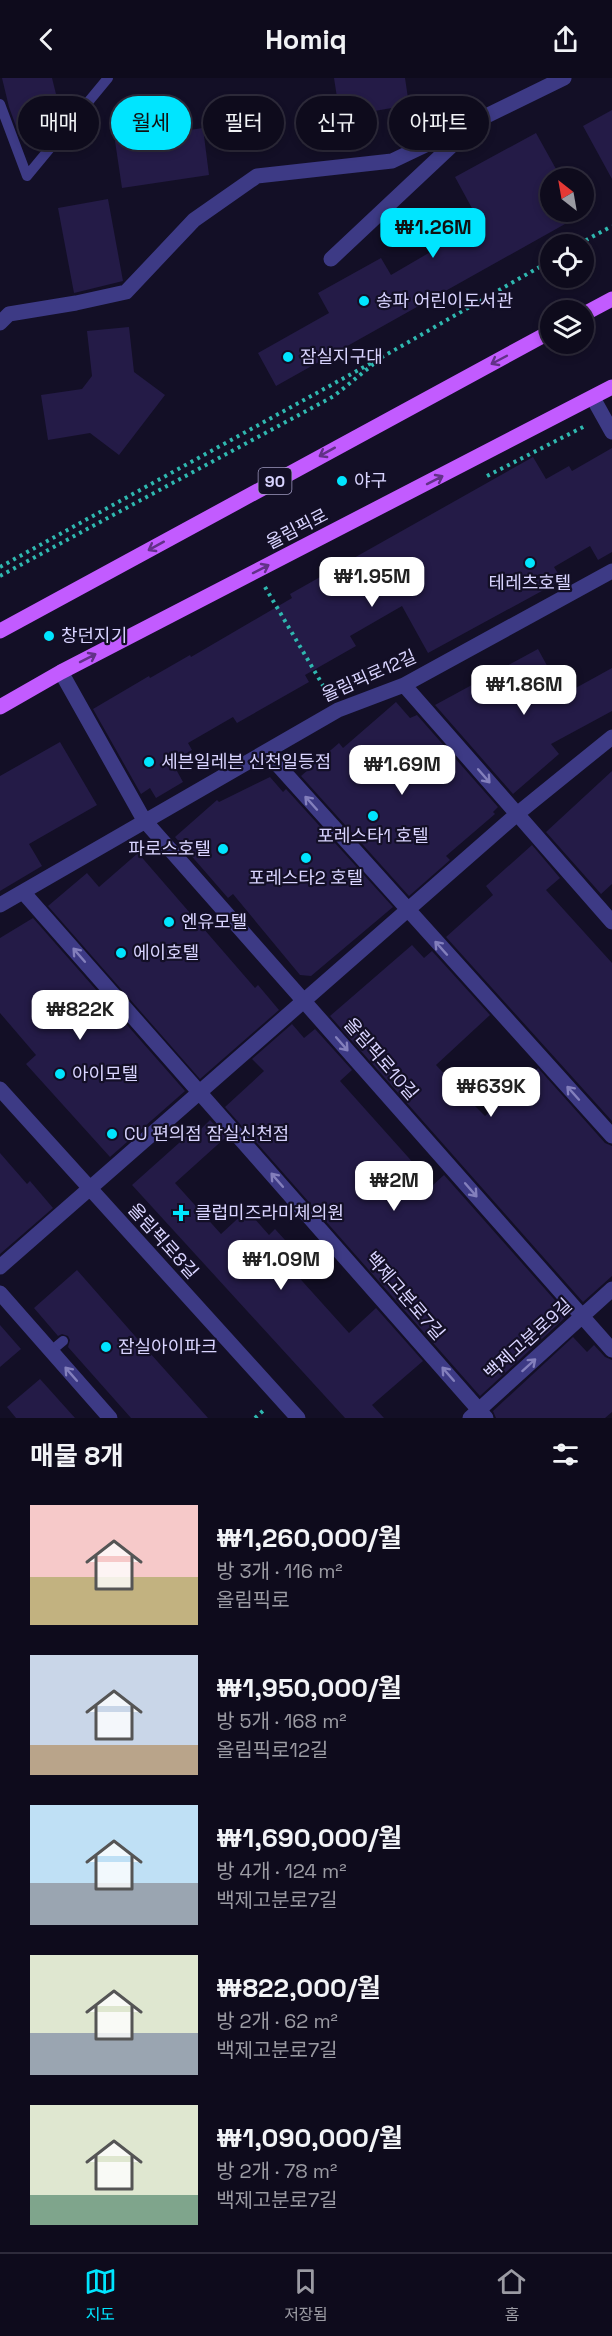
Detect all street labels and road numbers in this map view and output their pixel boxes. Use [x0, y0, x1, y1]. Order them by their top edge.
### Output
road number: 90 [258, 468, 292, 494]
street label: 올림픽로 [262, 503, 332, 554]
street label: 올림픽로12길 [318, 644, 420, 707]
street label: 올림픽로10길 [339, 1013, 423, 1105]
street label: 올림픽로8길 [123, 1198, 203, 1283]
street label: 백제고분로7길 [361, 1247, 450, 1345]
street label: 백제고분로9길 [479, 1293, 576, 1384]

